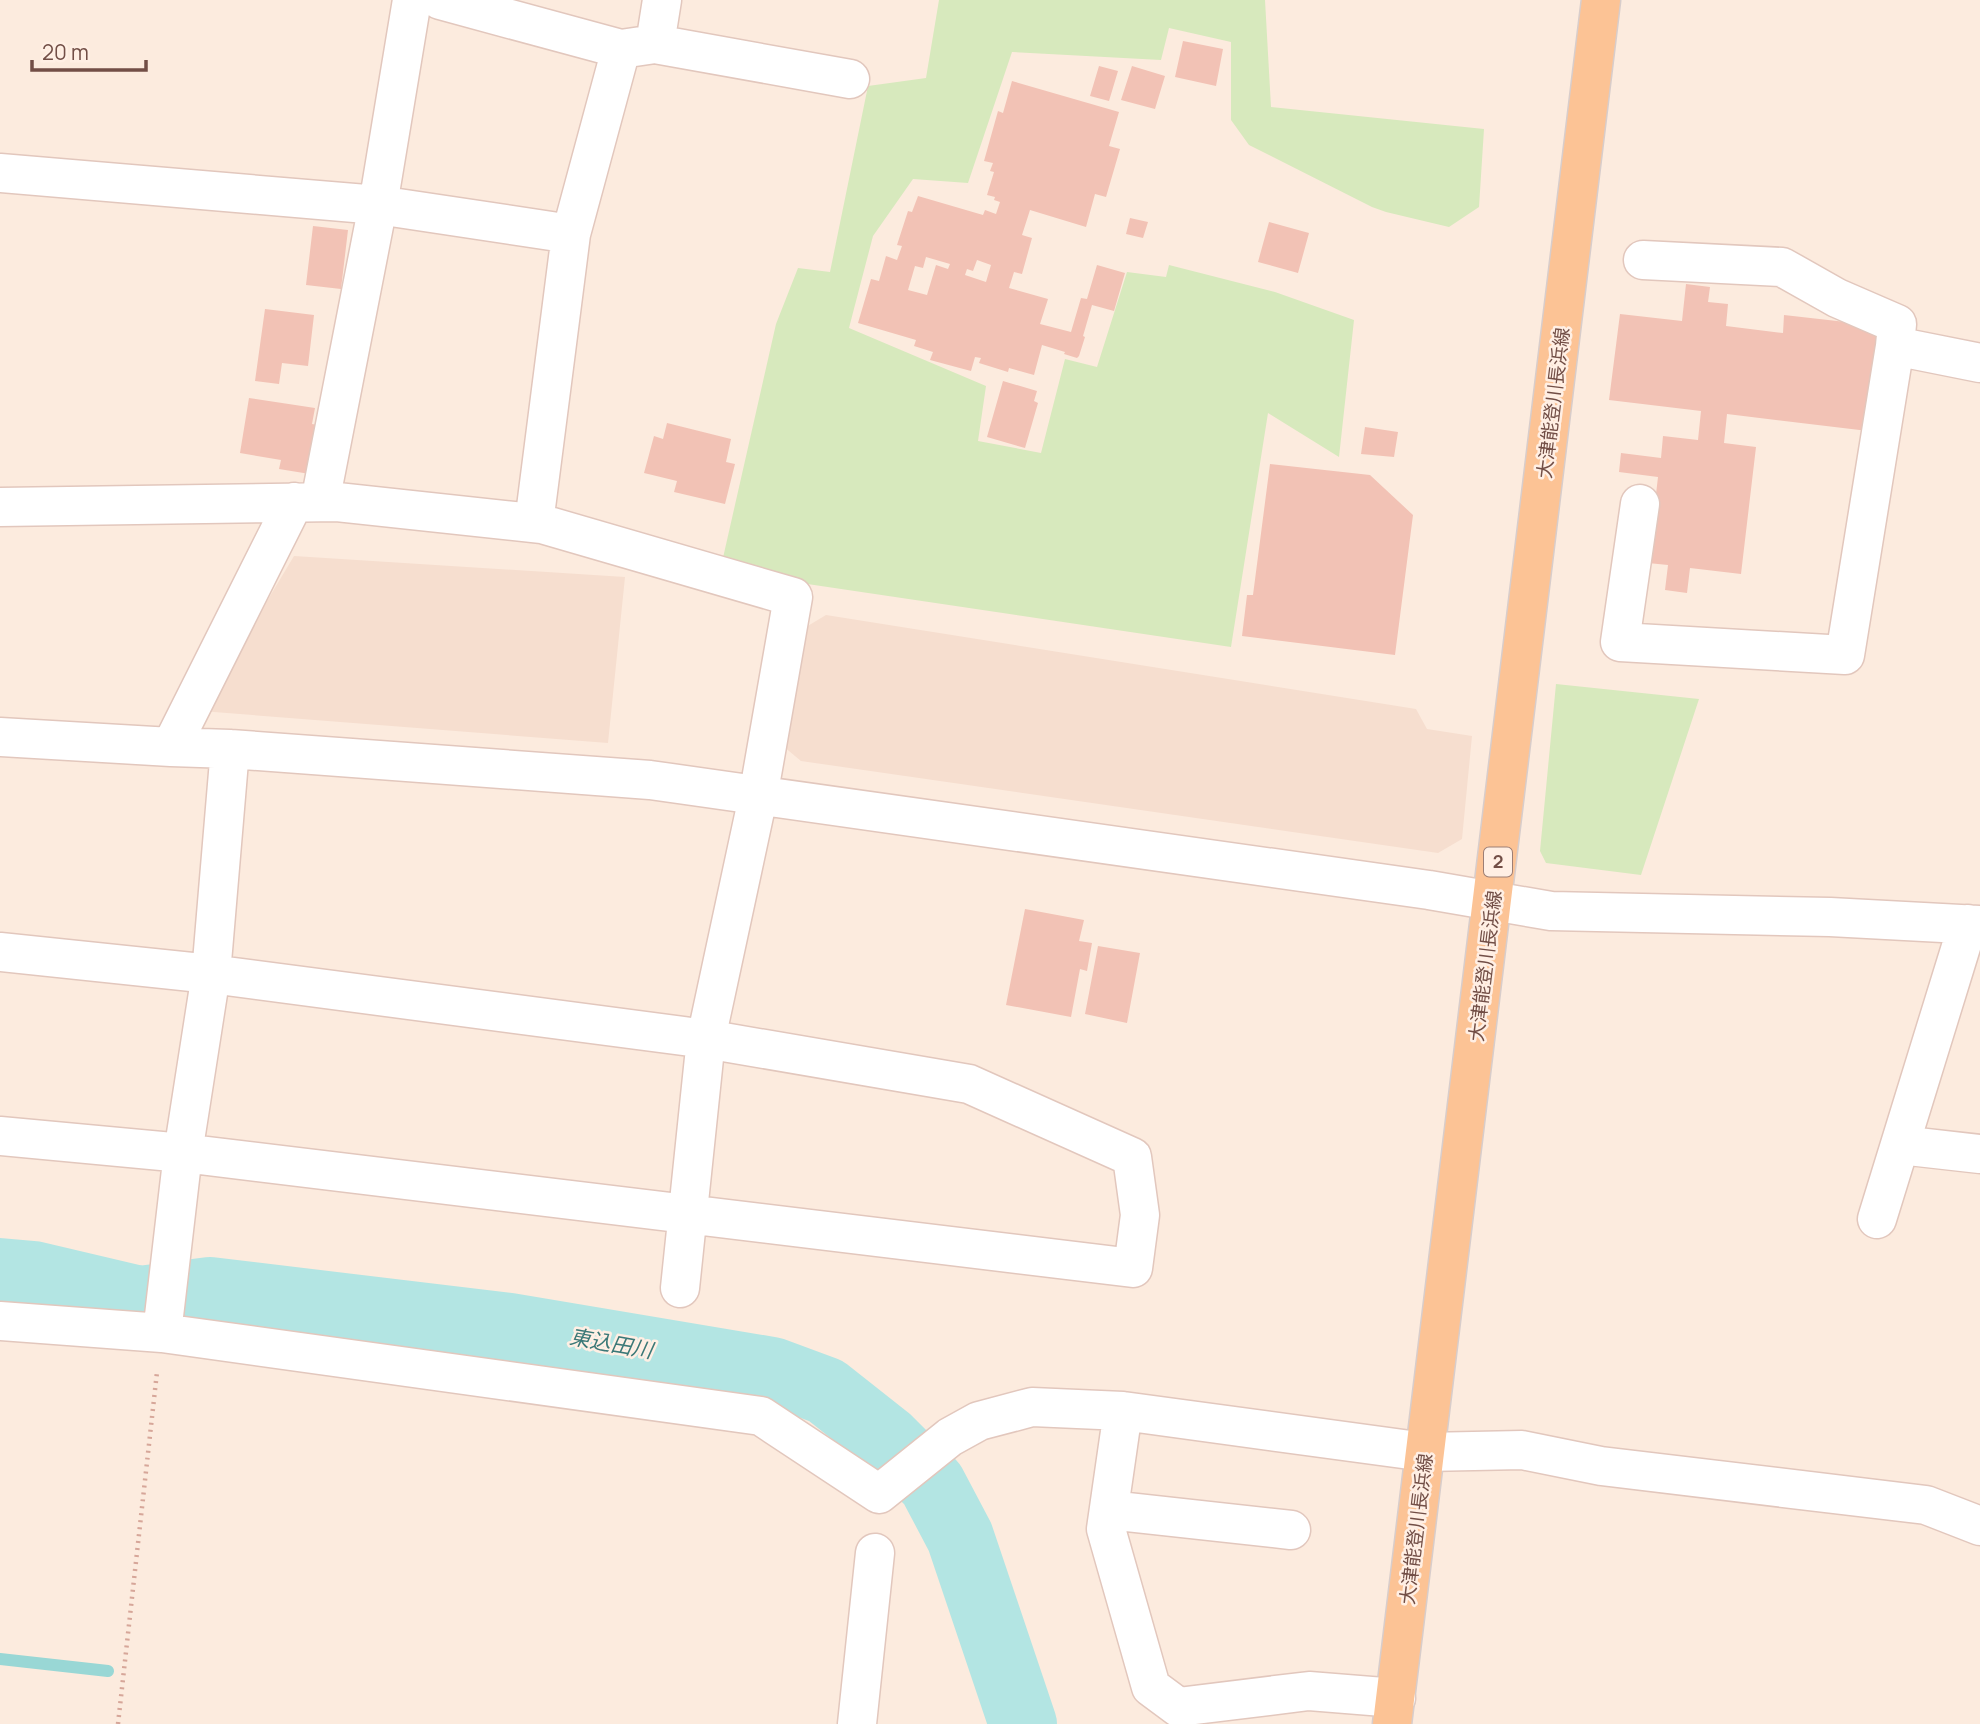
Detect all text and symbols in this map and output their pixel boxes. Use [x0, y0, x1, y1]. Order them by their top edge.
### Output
scale bar [32, 28, 145, 72]
text: 20 m [42, 38, 89, 66]
street label: 大津能登川長浜線 [1531, 326, 1575, 480]
road number: 2 [1484, 848, 1512, 876]
street label: 大津能登川長浜線 [1463, 889, 1507, 1043]
water label: 東込田川 [567, 1322, 657, 1364]
street label: 大津能登川長浜線 [1394, 1452, 1438, 1606]

